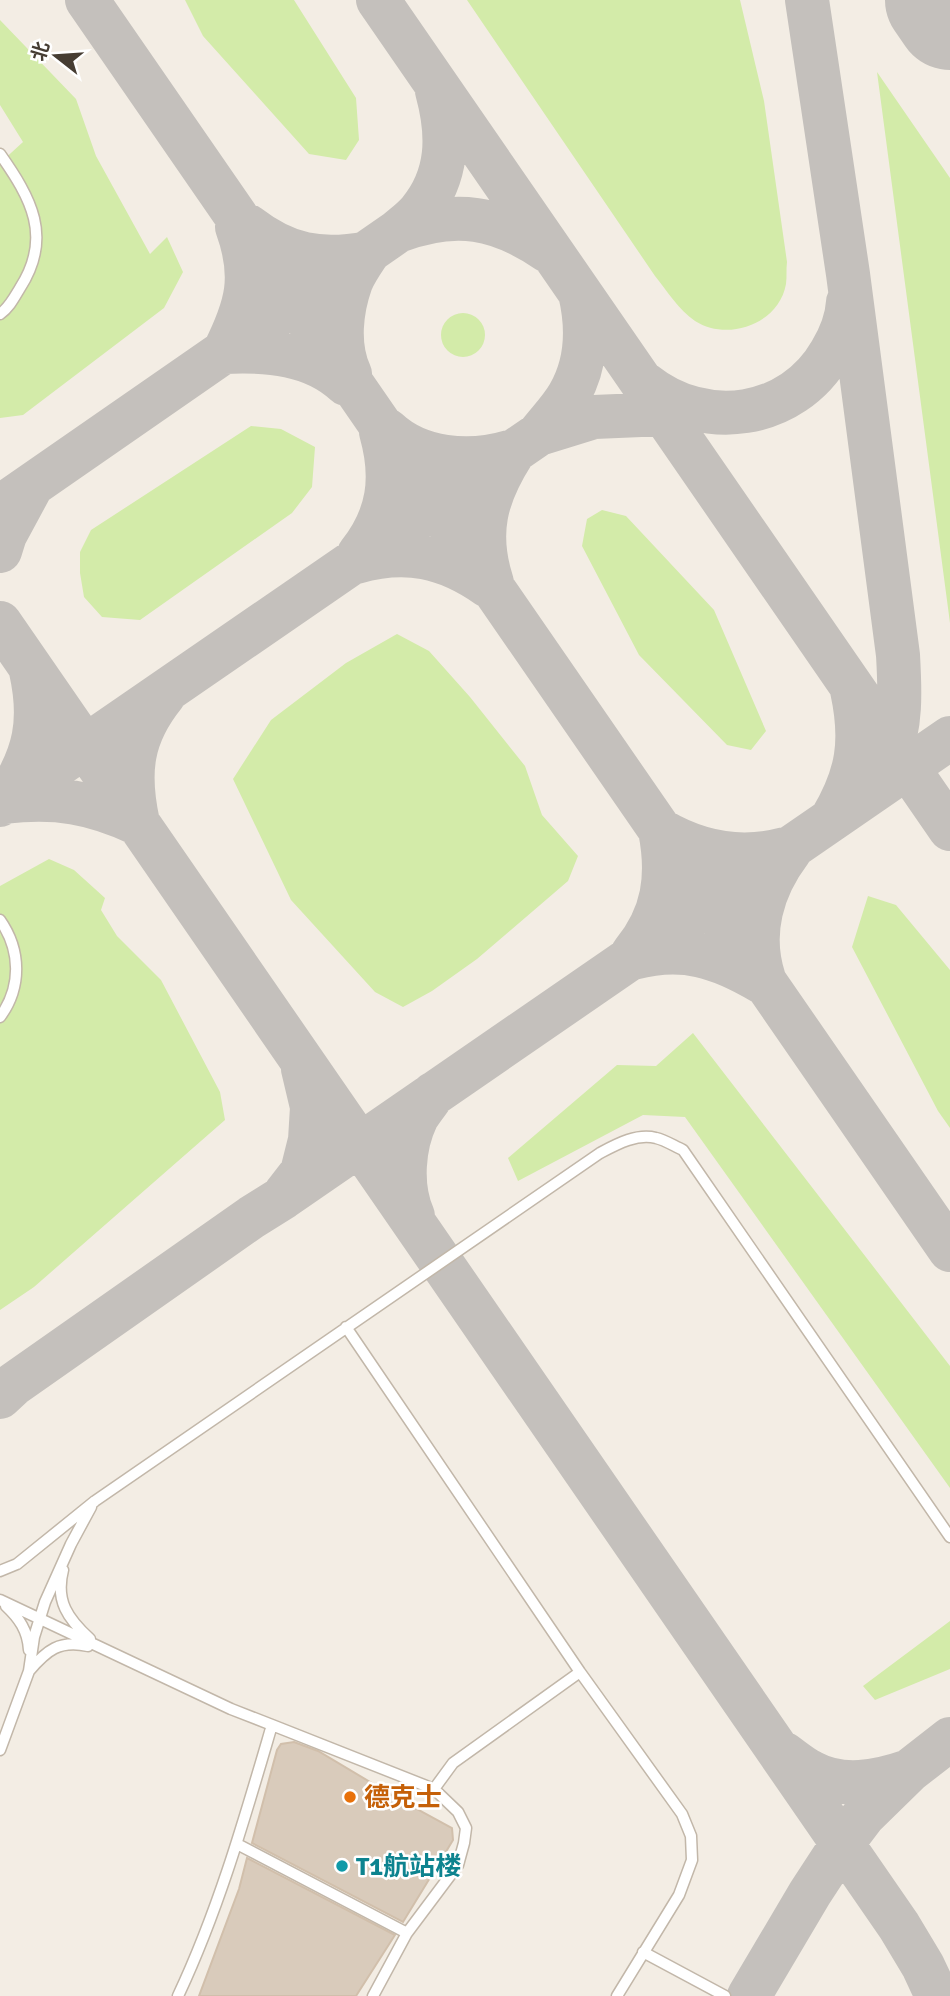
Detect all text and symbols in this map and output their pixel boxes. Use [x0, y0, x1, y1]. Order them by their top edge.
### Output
north arrow [21, 21, 91, 91]
text: 北 [26, 39, 55, 64]
place label: 德克士 [364, 1782, 442, 1814]
marker: 德克士 [342, 1789, 358, 1805]
place label: T1航站楼 [356, 1851, 461, 1883]
marker: T1航站楼 [334, 1858, 350, 1874]

